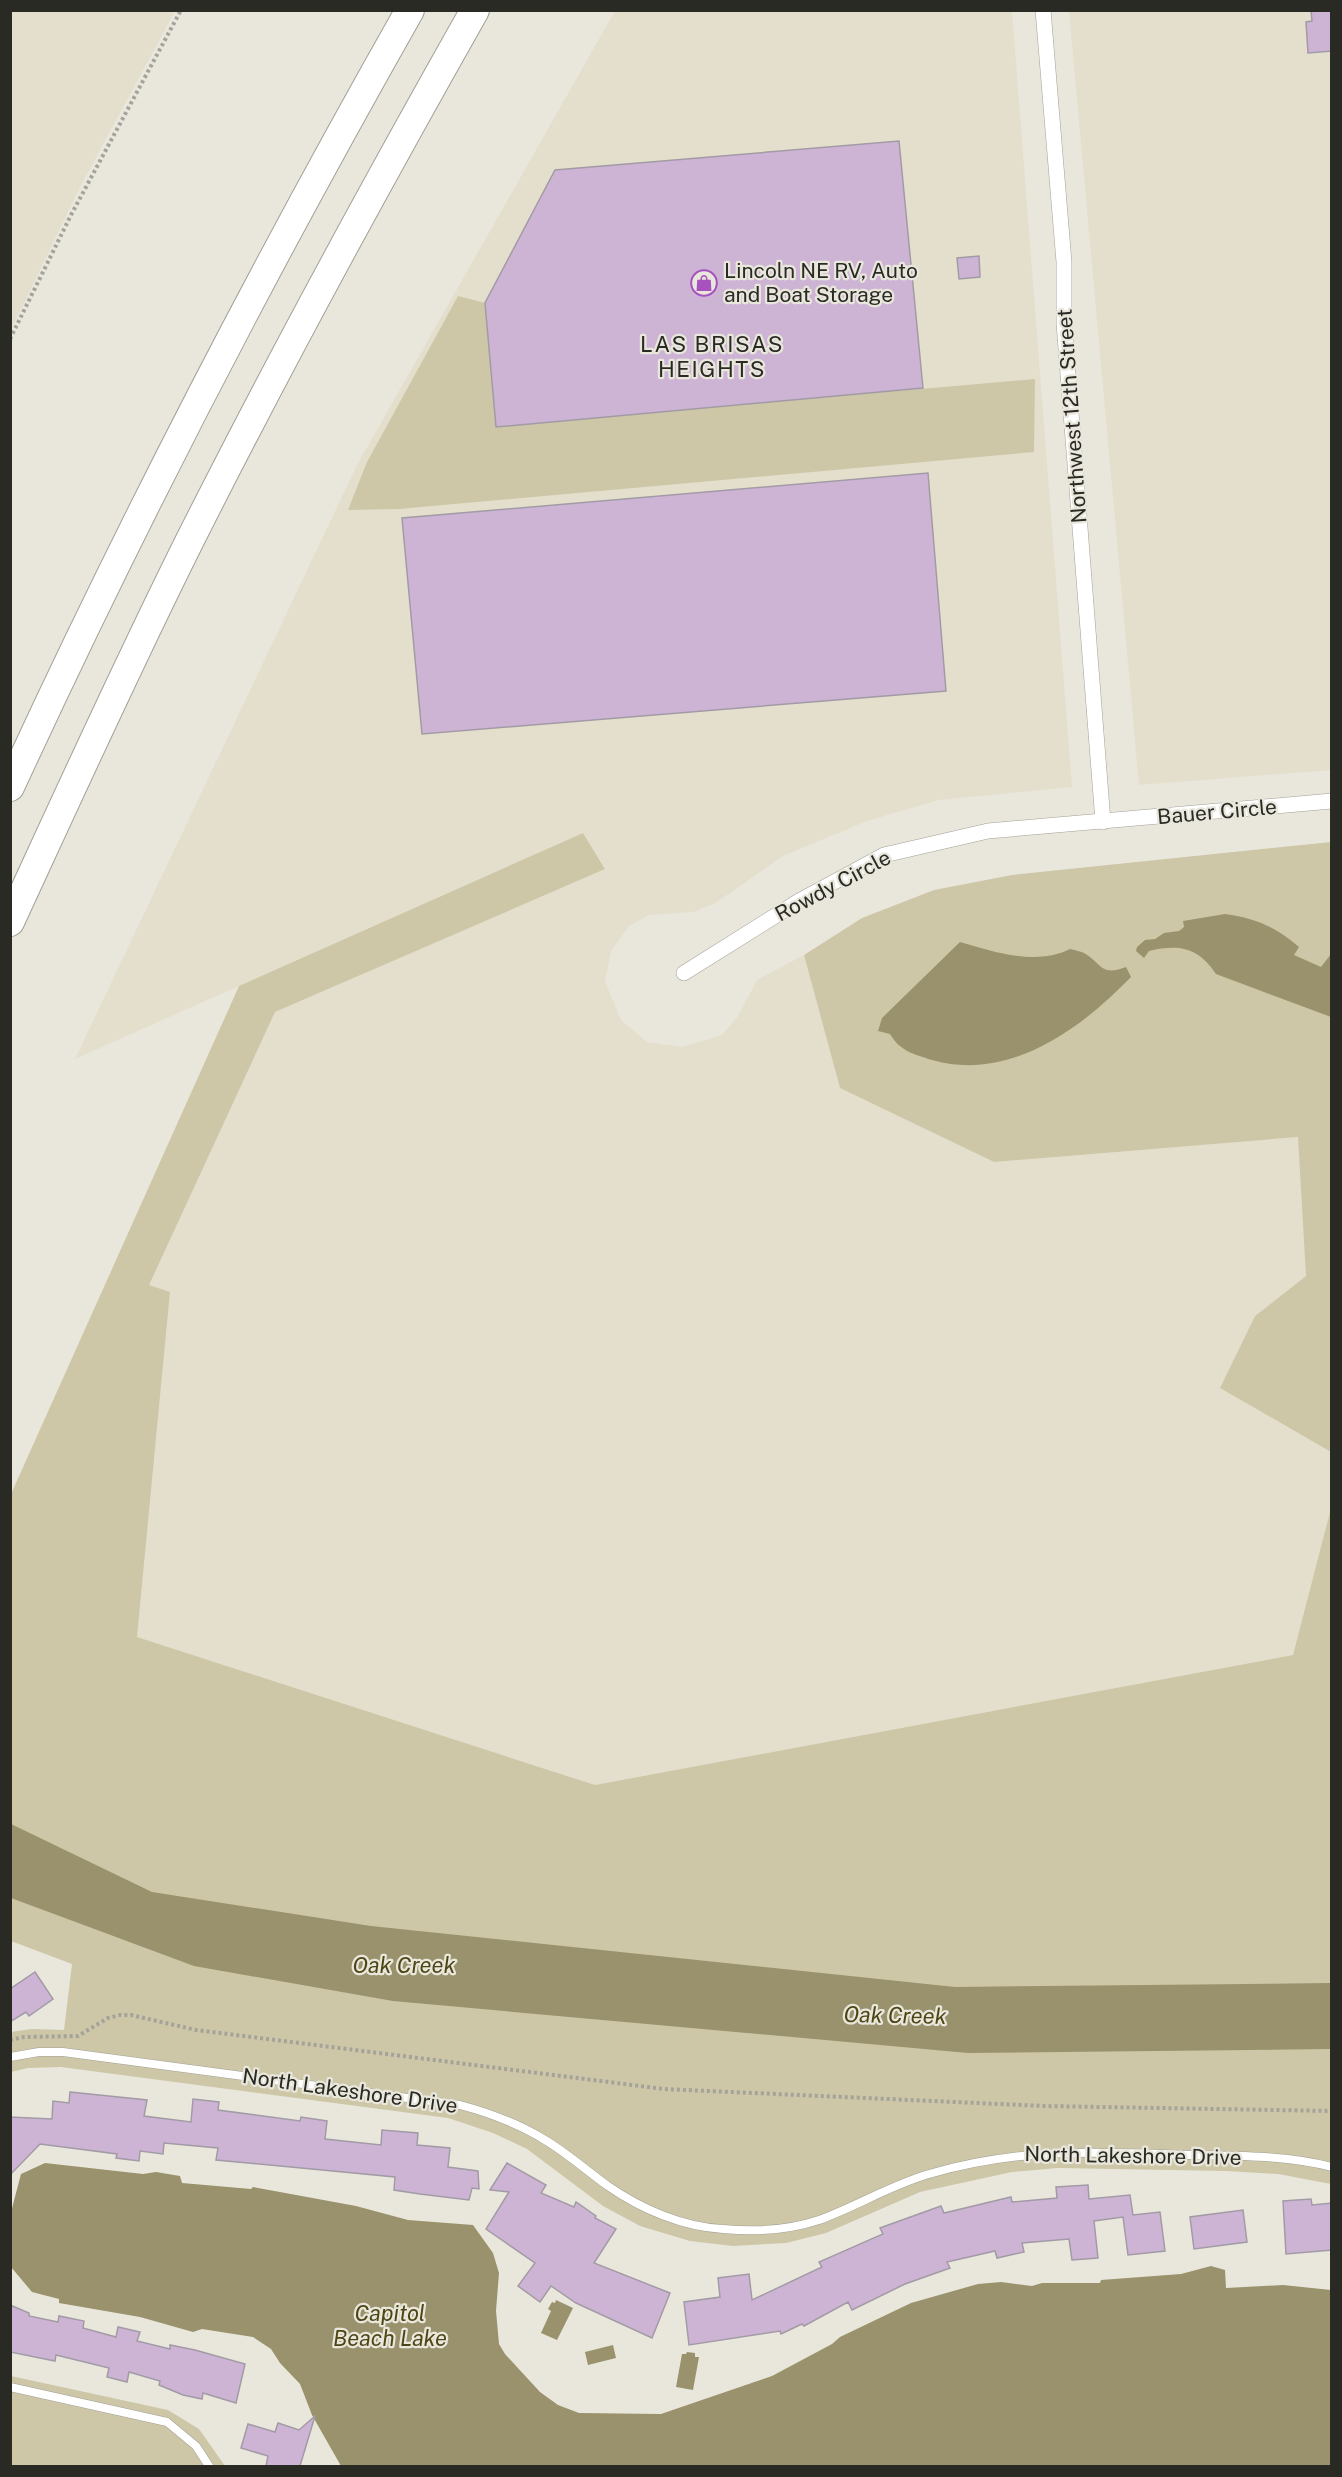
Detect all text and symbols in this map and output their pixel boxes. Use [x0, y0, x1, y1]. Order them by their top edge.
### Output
place label: Lincoln NE RV, Auto and Boat Storage [724, 258, 918, 307]
shop icon: Lincoln NE RV, Auto and Boat Storage [689, 268, 719, 298]
street label: Northwest 12th Street [1052, 308, 1091, 524]
district label: LAS BRISAS HEIGHTS [640, 331, 784, 382]
street label: Bauer Circle [1156, 794, 1278, 829]
street label: Rowdy Circle [771, 845, 895, 926]
water label: Oak Creek [353, 1952, 456, 1978]
water label: Oak Creek [843, 2001, 947, 2029]
street label: North Lakeshore Drive [241, 2063, 459, 2118]
street label: North Lakeshore Drive [1024, 2141, 1242, 2170]
water label: Capitol Beach Lake [333, 2300, 447, 2351]

